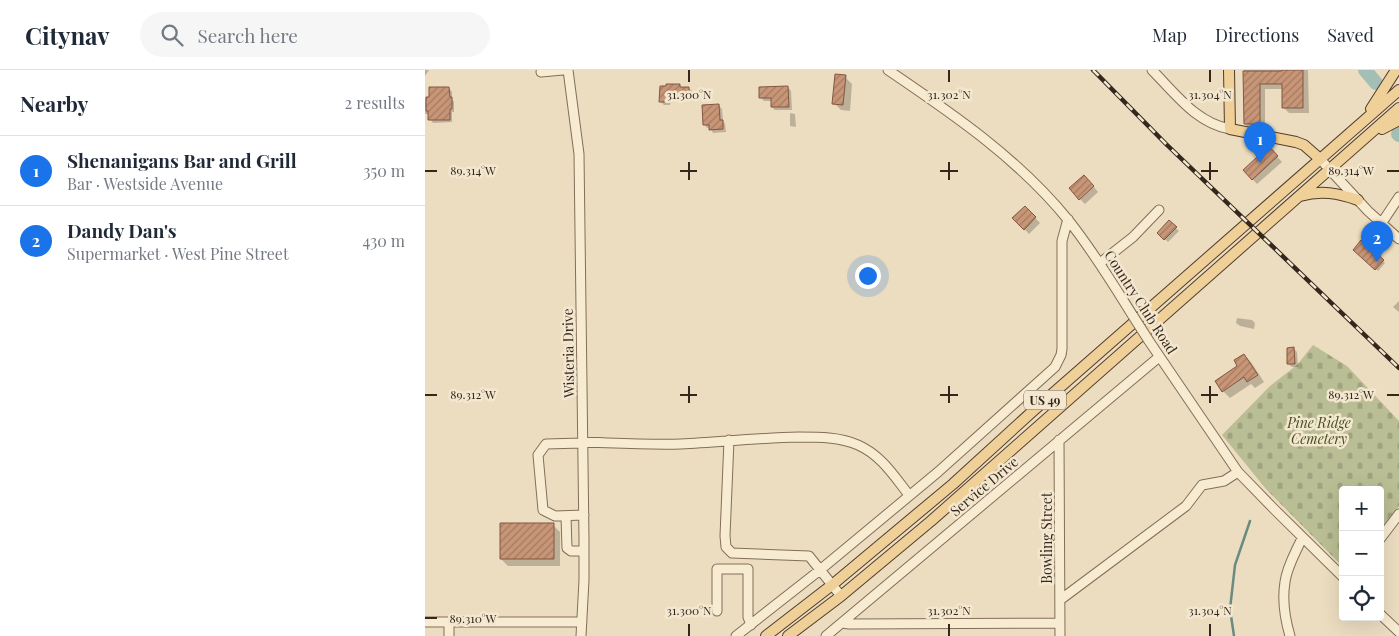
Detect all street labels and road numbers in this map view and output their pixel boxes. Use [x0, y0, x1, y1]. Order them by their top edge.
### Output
street label: Country Club Road [1100, 246, 1182, 358]
street label: Wisteria Drive [558, 308, 578, 399]
road number: US 49 [1024, 390, 1066, 410]
street label: Service Drive [946, 452, 1022, 520]
street label: Bowling Street [1037, 491, 1056, 584]

